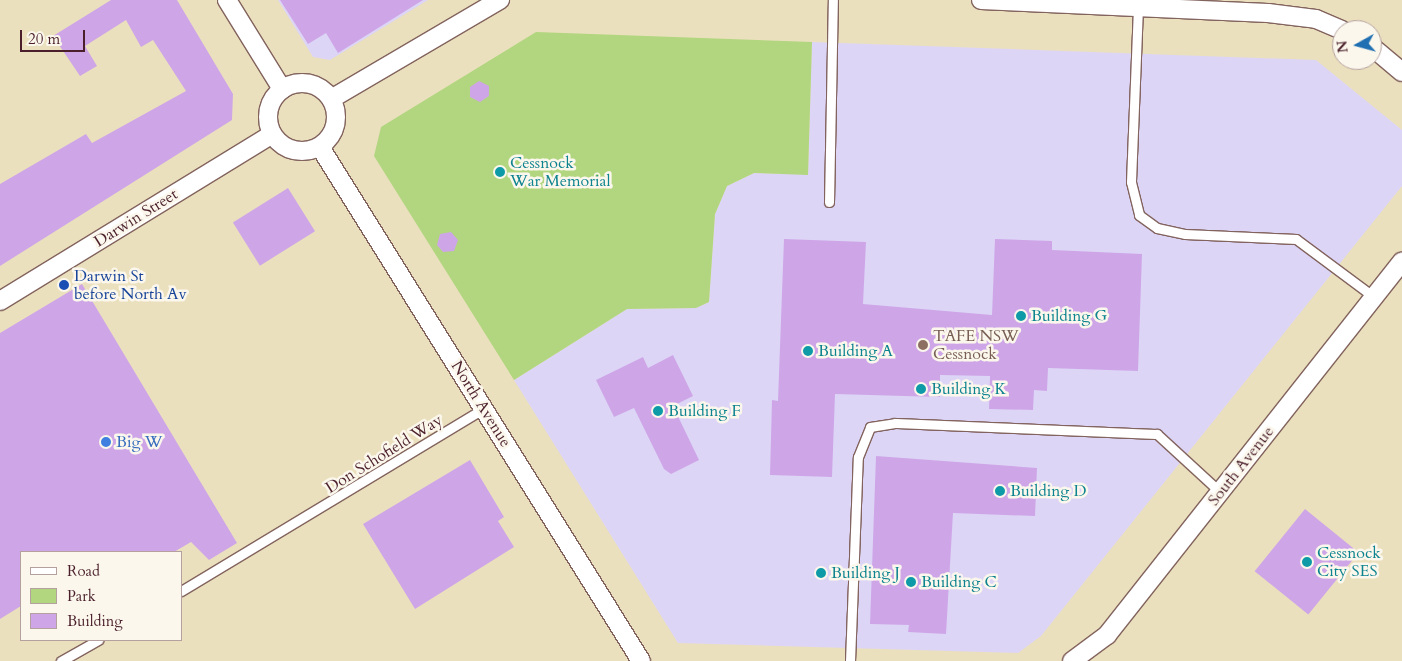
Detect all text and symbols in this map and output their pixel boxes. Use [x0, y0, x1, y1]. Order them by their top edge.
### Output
scale bar [22, 20, 88, 52]
north arrow [1332, 20, 1382, 70]
text: 20 m [28, 29, 60, 49]
text: N [1332, 40, 1353, 54]
place label: Cessnock War Memorial [510, 153, 611, 191]
marker: Cessnock War Memorial [494, 166, 506, 178]
street label: Darwin Street [91, 185, 181, 251]
place label: Darwin St before North Av [74, 266, 187, 304]
marker: Darwin St before North Av [58, 279, 70, 291]
place label: Building G [1031, 306, 1107, 326]
marker: Building G [1015, 310, 1027, 322]
place label: TAFE NSW Cessnock [933, 326, 1019, 364]
marker: TAFE NSW Cessnock [917, 339, 929, 351]
place label: Building A [818, 341, 893, 361]
marker: Building A [802, 345, 814, 357]
street label: North Avenue [447, 357, 515, 451]
place label: Building K [931, 379, 1007, 399]
marker: Building K [915, 383, 927, 395]
place label: Building F [668, 401, 741, 421]
marker: Building F [652, 405, 664, 417]
street label: Don Schofield Way [322, 410, 446, 498]
street label: South Avenue [1204, 422, 1278, 510]
place label: Big W [116, 432, 162, 452]
marker: Big W [100, 436, 112, 448]
place label: Building D [1010, 481, 1087, 501]
marker: Building D [994, 485, 1006, 497]
place label: Cessnock City SES [1317, 543, 1381, 581]
legend [20, 551, 182, 641]
marker: Cessnock City SES [1301, 556, 1313, 568]
text: Road [67, 561, 100, 581]
place label: Building J [831, 563, 900, 583]
marker: Building J [815, 567, 827, 579]
place label: Building C [921, 572, 997, 592]
marker: Building C [905, 576, 917, 588]
text: Park [67, 586, 96, 606]
text: Building [67, 611, 123, 631]

